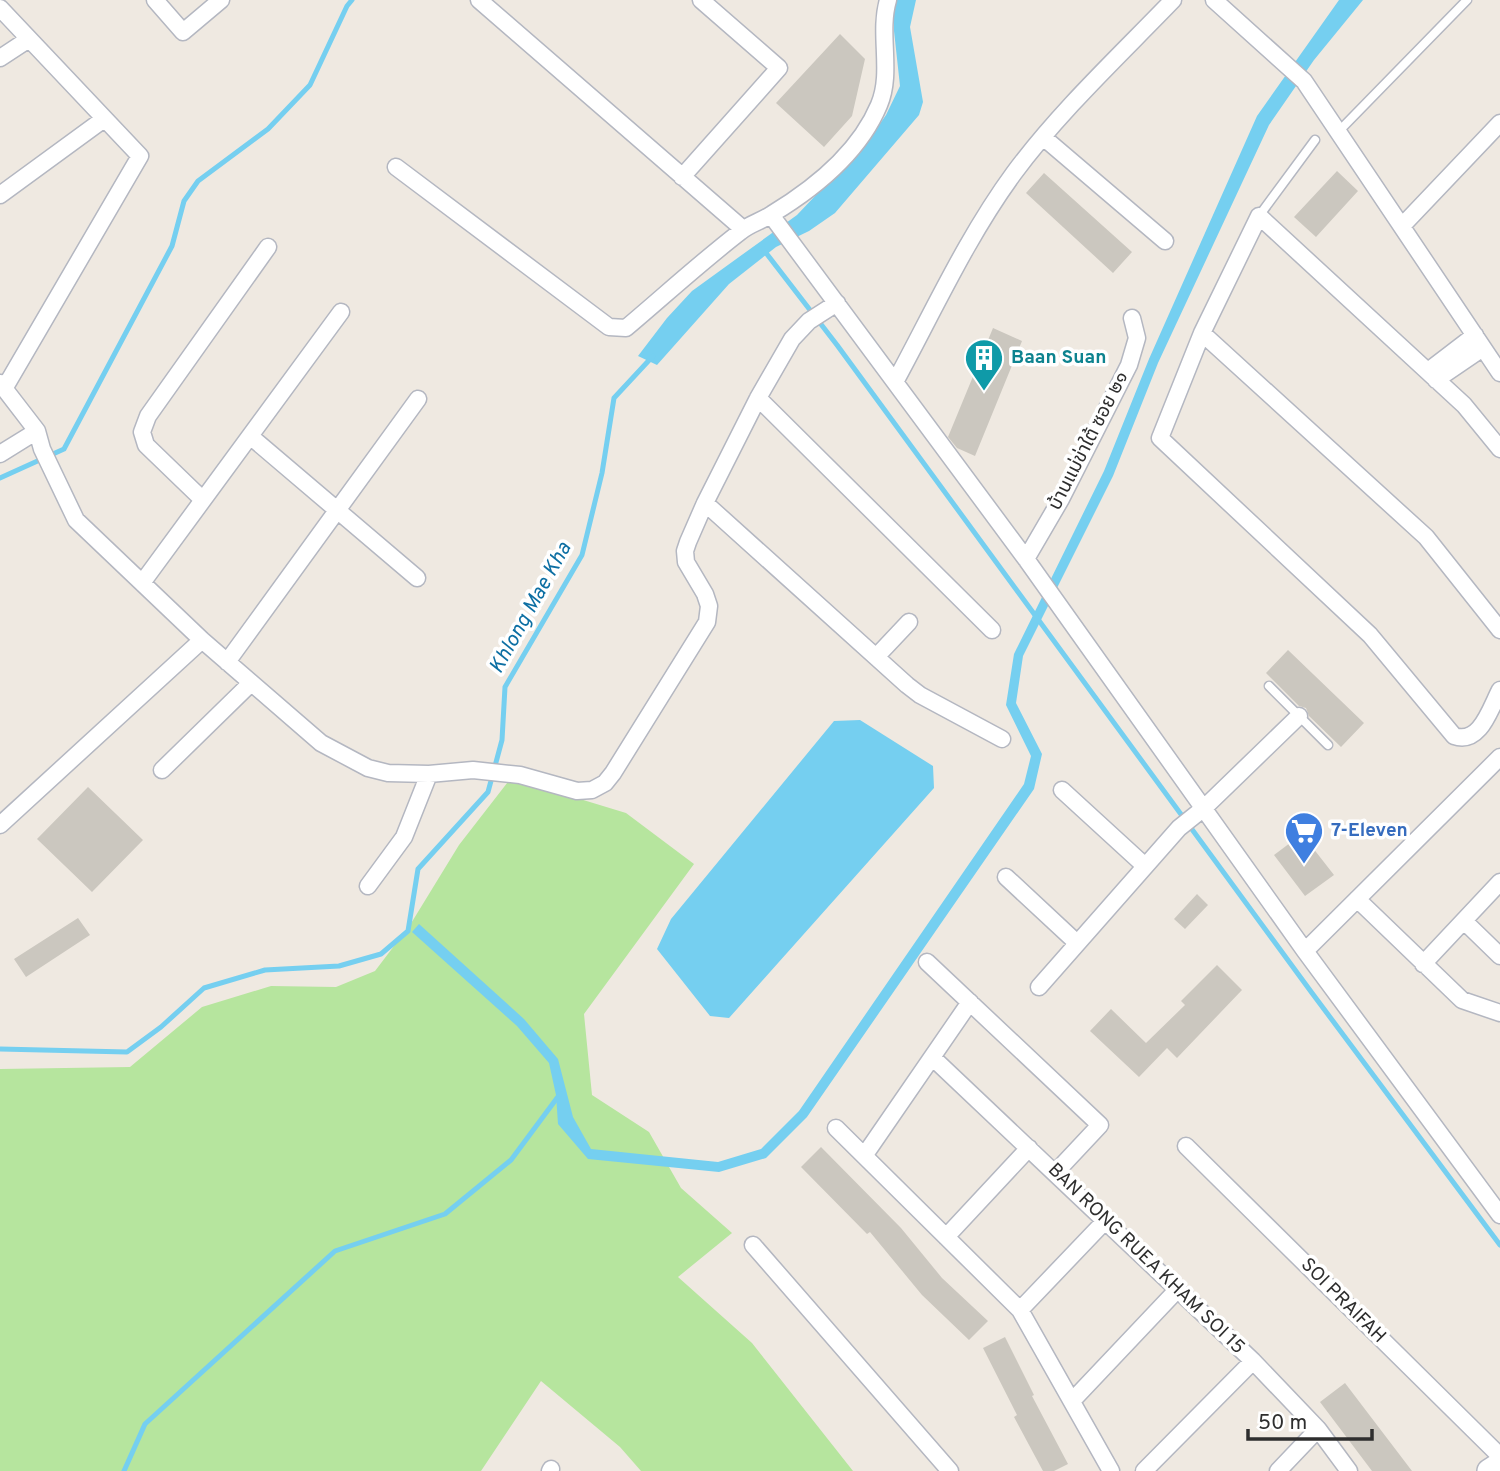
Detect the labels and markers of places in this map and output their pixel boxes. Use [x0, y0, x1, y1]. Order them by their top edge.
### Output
building icon: Baan Suan [963, 337, 1005, 392]
place label: Baan Suan [1011, 346, 1106, 370]
supermarket icon: 7-Eleven [1283, 810, 1325, 865]
place label: 7-Eleven [1331, 819, 1408, 843]

